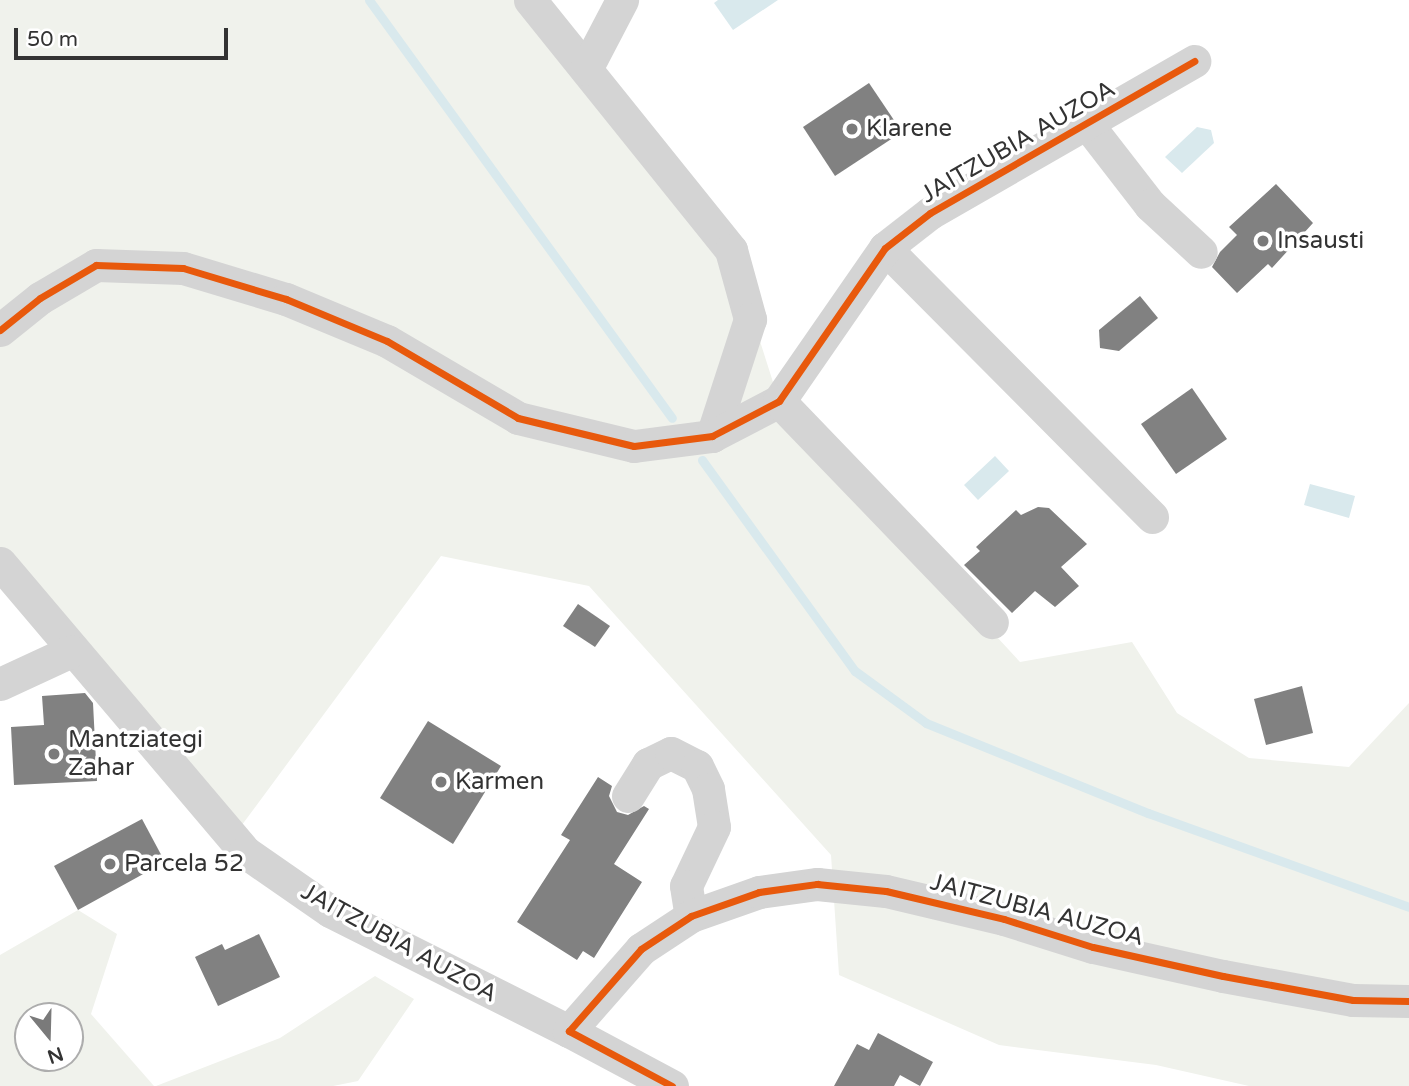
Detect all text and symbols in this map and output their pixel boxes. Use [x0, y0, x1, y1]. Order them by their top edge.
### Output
scale bar [18, 14, 231, 58]
text: 50 m [27, 27, 78, 52]
street label: JAITZUBIA AUZOA [916, 75, 1120, 209]
place label: Klarene [866, 115, 952, 143]
marker: Klarene [844, 121, 860, 137]
place label: Insausti [1277, 227, 1364, 255]
marker: Insausti [1255, 233, 1271, 249]
place label: Mantziategi Zahar [68, 726, 203, 782]
marker: Mantziategi Zahar [46, 746, 62, 762]
place label: Karmen [455, 768, 544, 796]
marker: Karmen [433, 774, 449, 790]
place label: Parcela 52 [124, 850, 244, 878]
marker: Parcela 52 [102, 856, 118, 872]
street label: JAITZUBIA AUZOA [927, 868, 1147, 952]
street label: JAITZUBIA AUZOA [296, 877, 502, 1009]
north arrow [14, 1002, 84, 1072]
text: N [44, 1042, 66, 1068]

